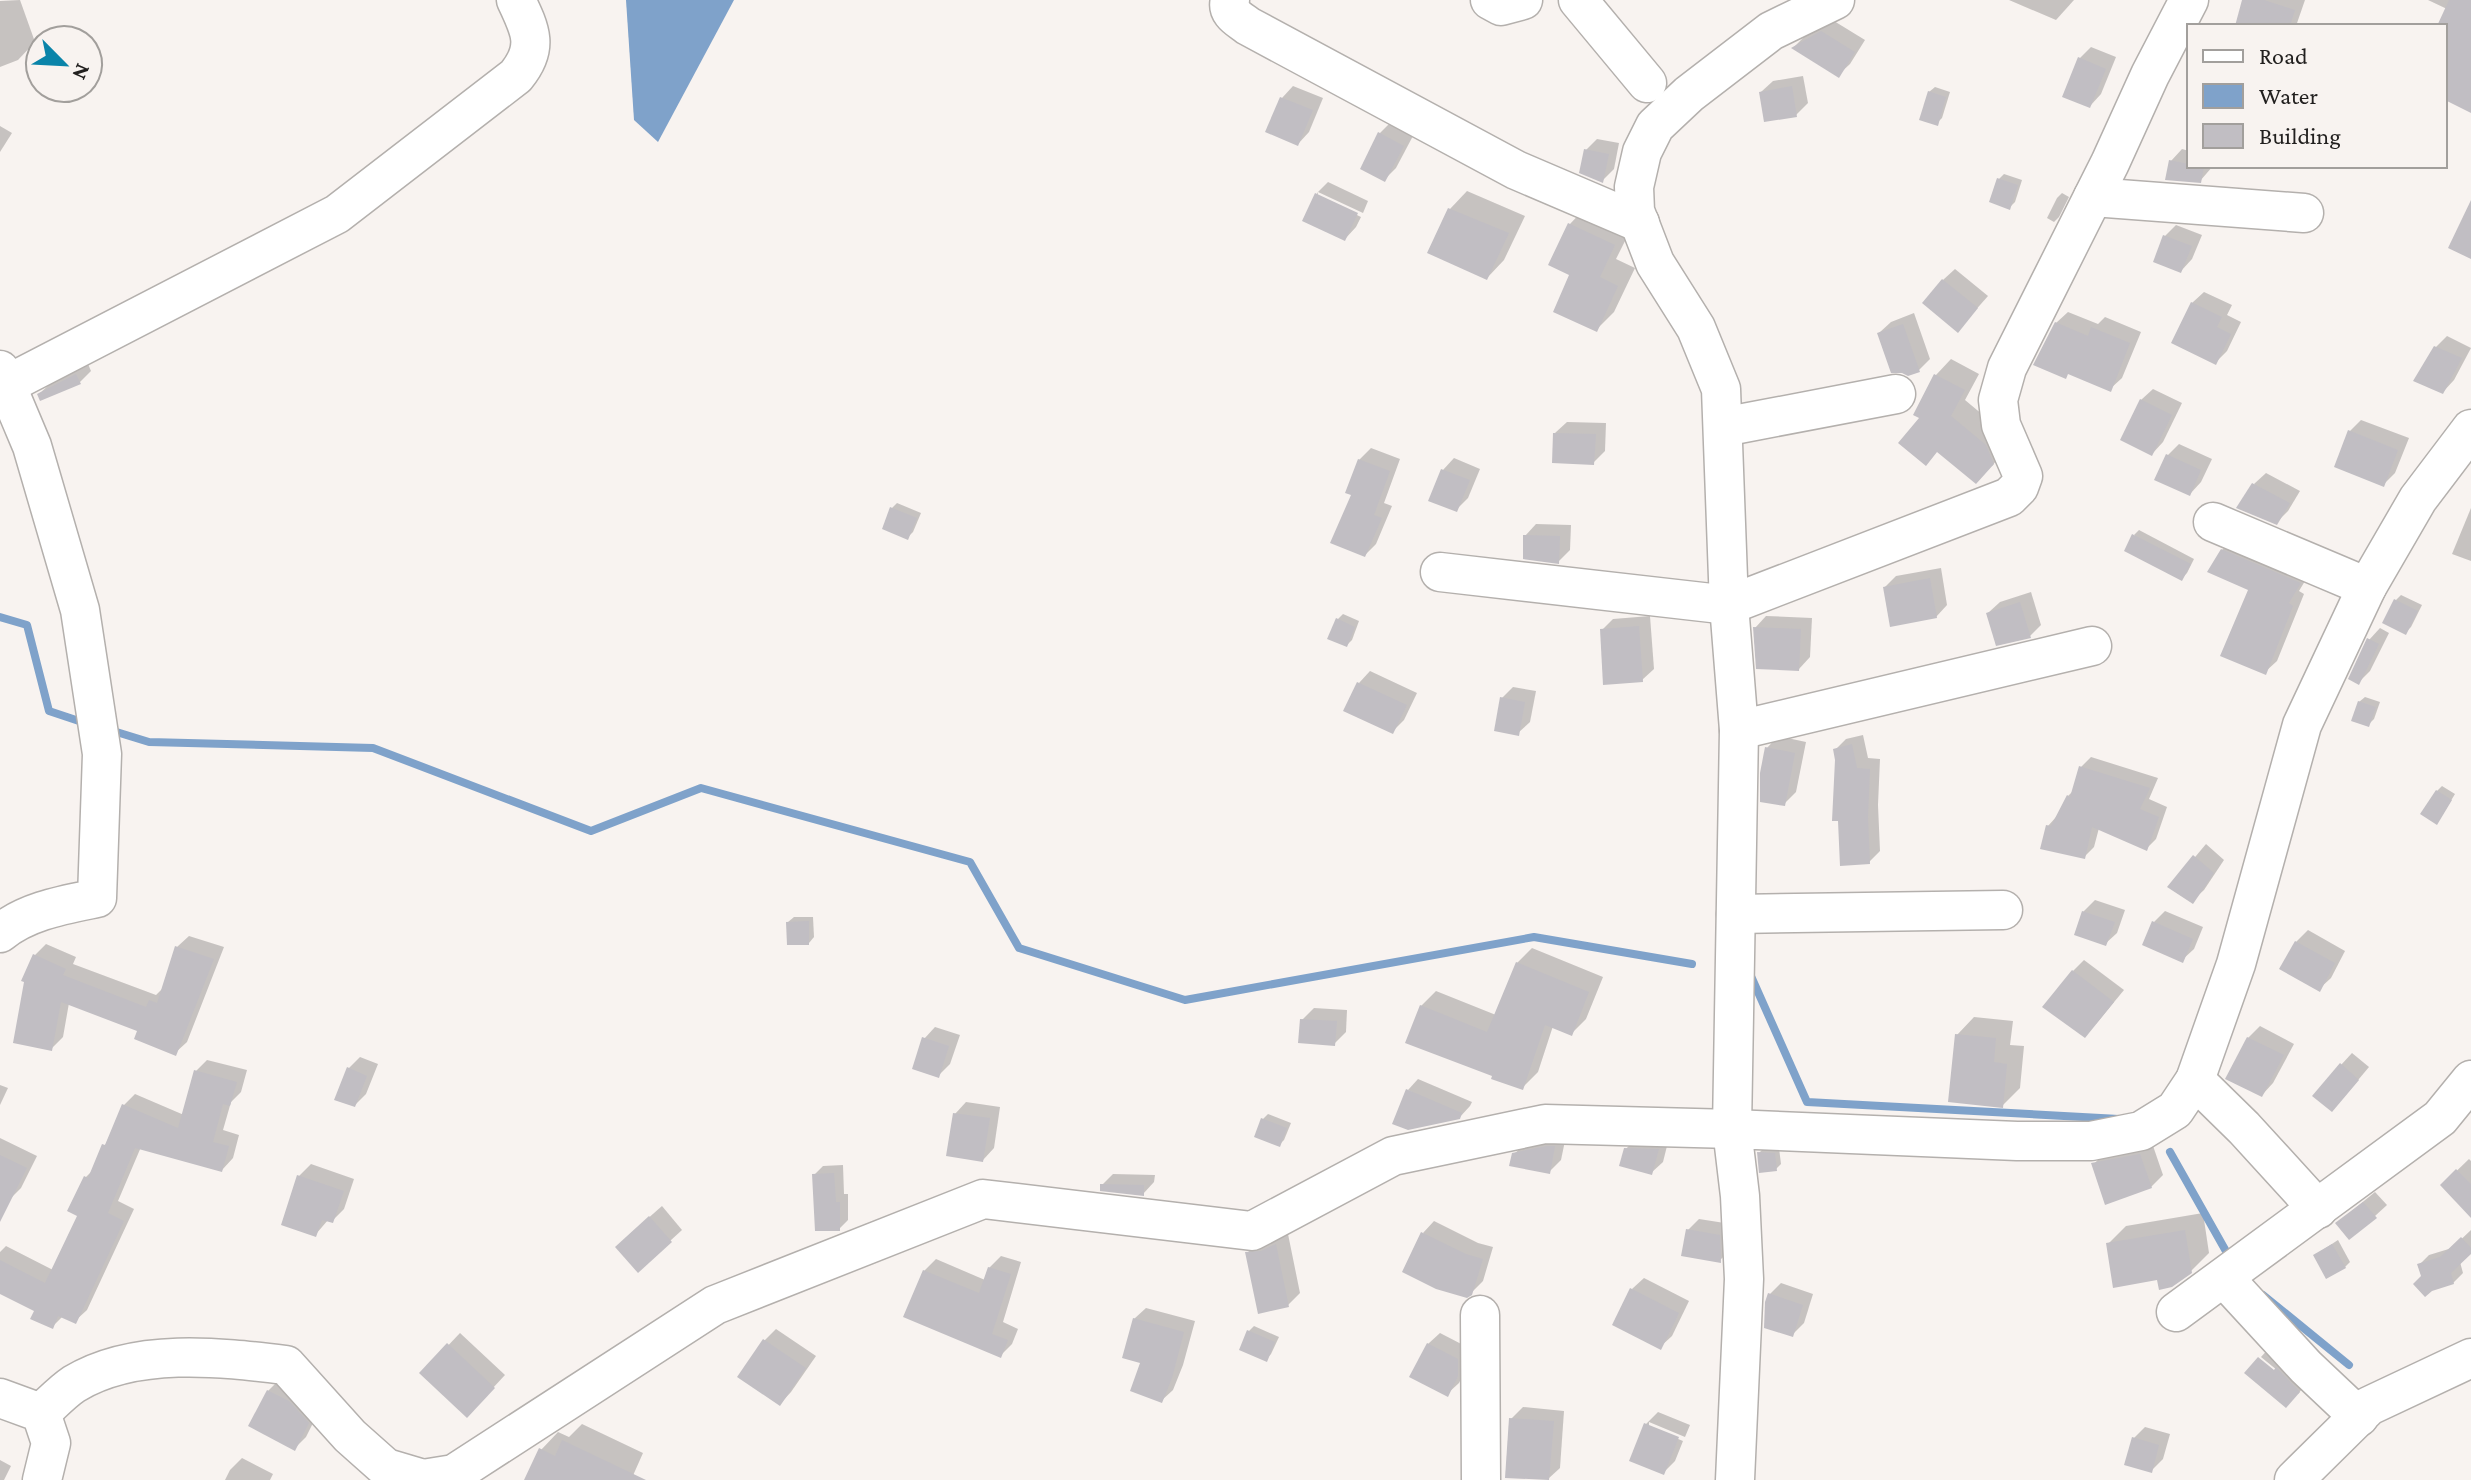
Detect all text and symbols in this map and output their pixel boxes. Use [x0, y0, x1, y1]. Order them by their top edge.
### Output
north arrow [24, 24, 104, 104]
legend [2187, 24, 2447, 168]
text: Road [2259, 42, 2308, 69]
text: N [67, 60, 96, 84]
text: Water [2259, 82, 2318, 109]
text: Building [2259, 122, 2341, 149]

